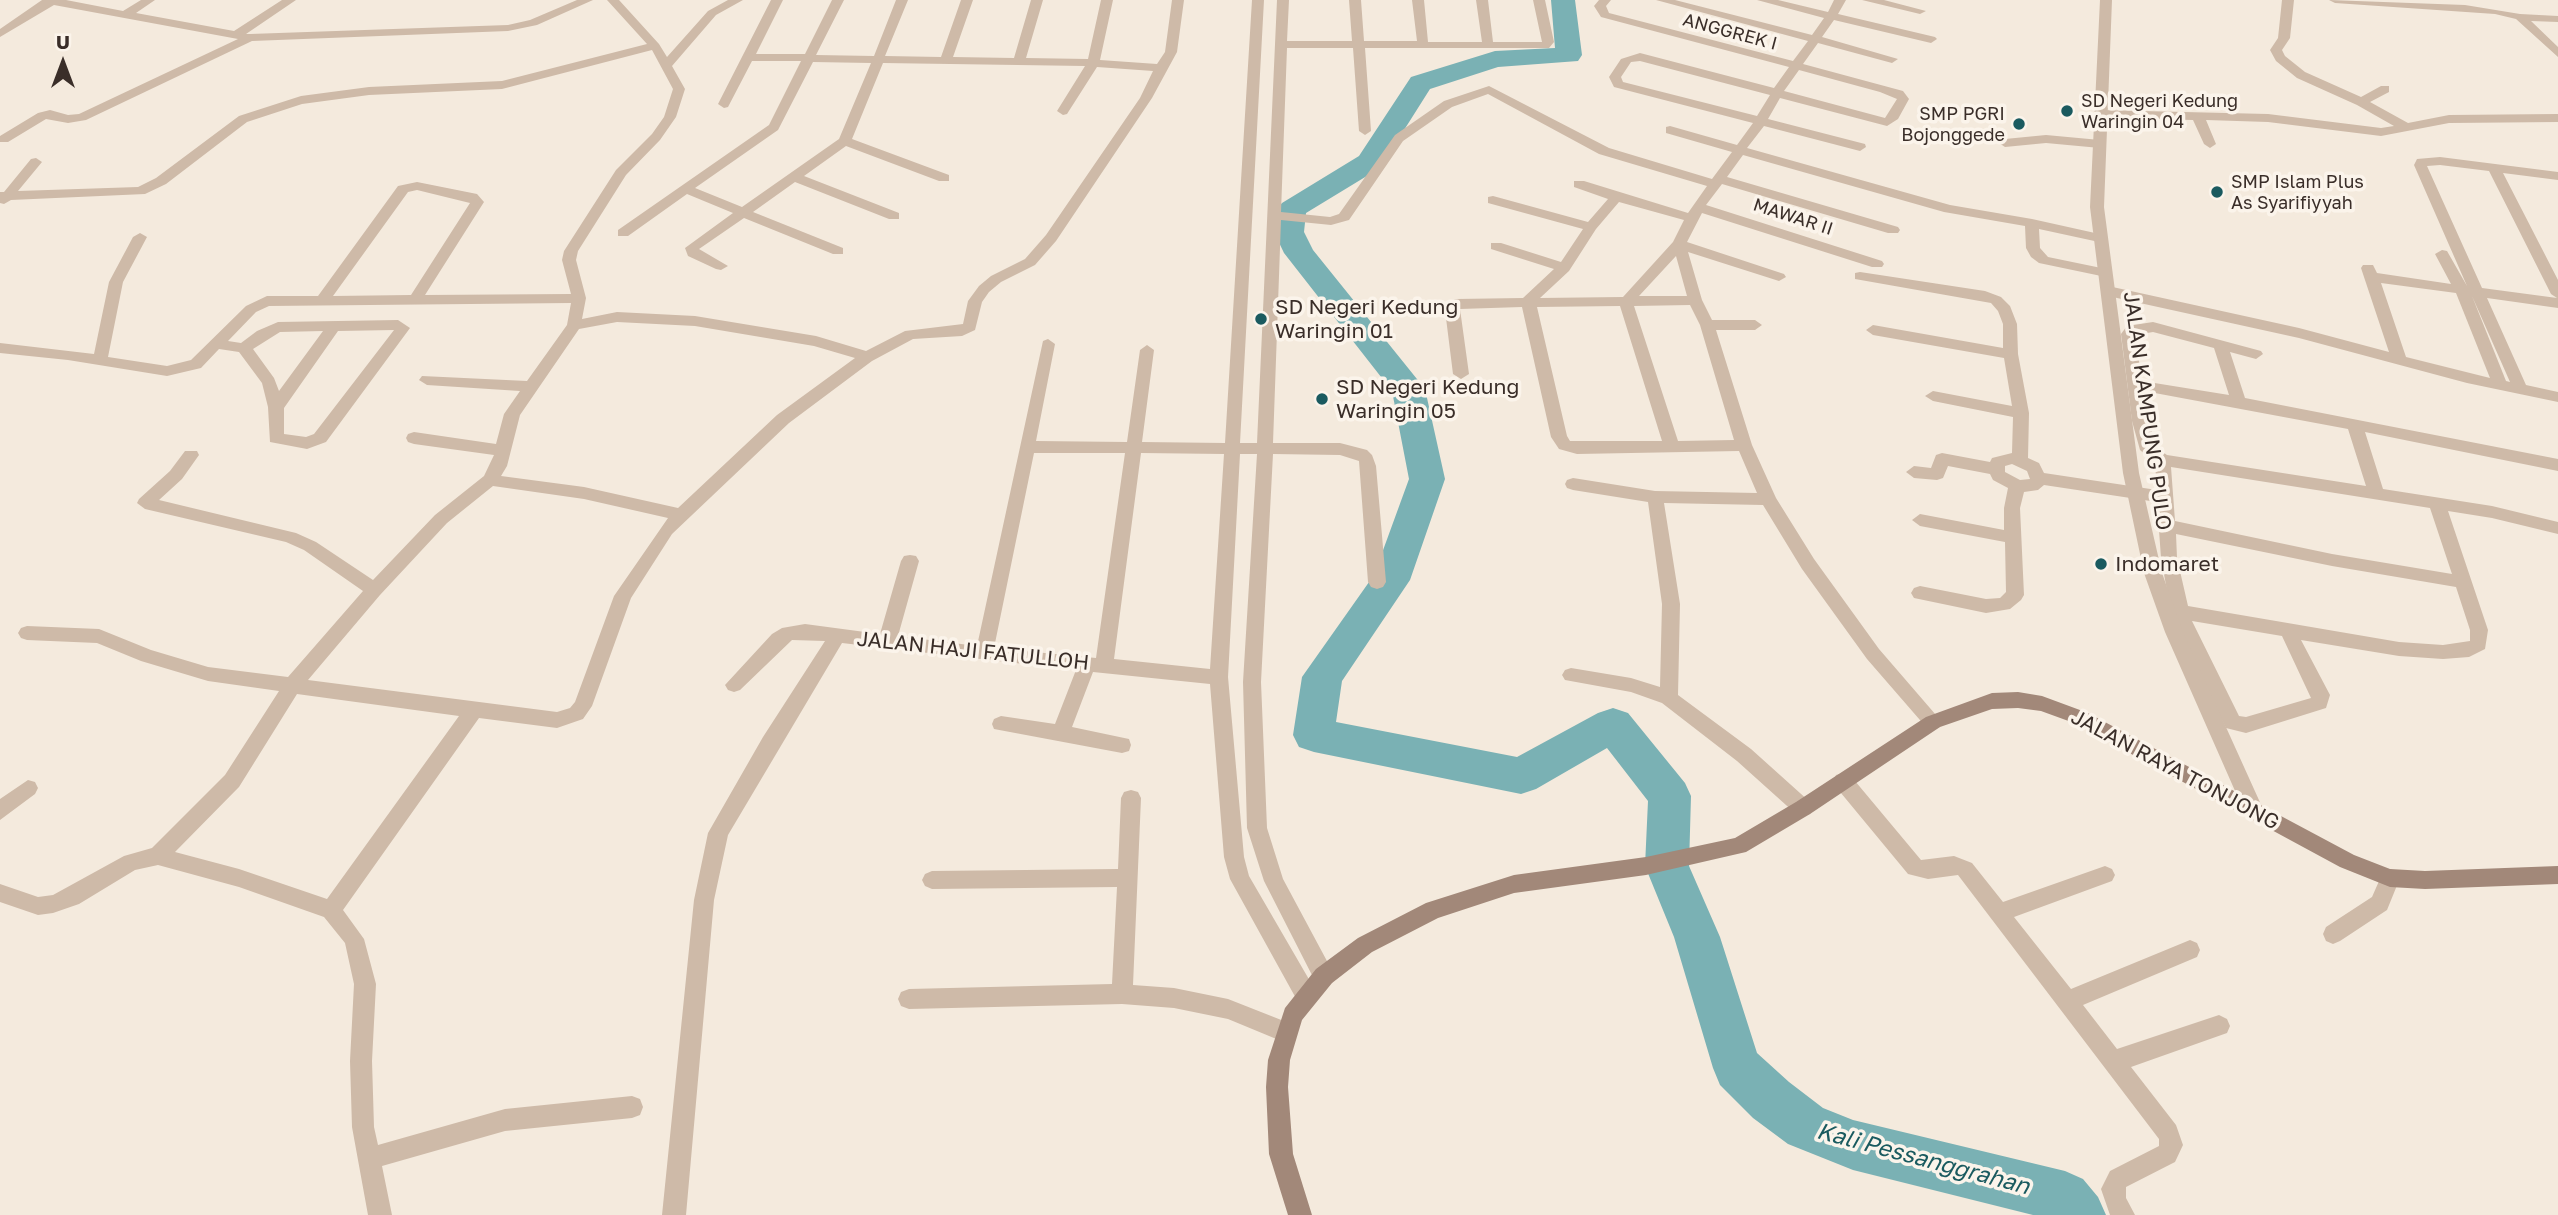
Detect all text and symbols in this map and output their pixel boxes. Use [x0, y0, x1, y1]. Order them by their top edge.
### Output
street label: ANGGREK I [1680, 9, 1780, 55]
north arrow [28, 28, 98, 98]
text: U [56, 30, 70, 53]
place label: SD Negeri Kedung Waringin 04 [2081, 90, 2238, 132]
place label: SMP PGRI Bojonggede [1901, 103, 2005, 146]
marker: SD Negeri Kedung Waringin 04 [2059, 103, 2075, 119]
marker: SMP PGRI Bojonggede [2011, 116, 2027, 132]
place label: SMP Islam Plus As Syarifiyyah [2231, 171, 2364, 214]
marker: SMP Islam Plus As Syarifiyyah [2209, 184, 2225, 200]
street label: MAWAR II [1750, 194, 1836, 240]
street label: JALAN KAMPUNG PULO [2118, 290, 2176, 532]
place label: SD Negeri Kedung Waringin 01 [1275, 294, 1458, 344]
marker: SD Negeri Kedung Waringin 01 [1253, 311, 1269, 327]
place label: SD Negeri Kedung Waringin 05 [1336, 374, 1519, 424]
marker: SD Negeri Kedung Waringin 05 [1314, 391, 1330, 407]
place label: Indomaret [2115, 551, 2219, 577]
marker: Indomaret [2093, 556, 2109, 572]
street label: JALAN HAJI FATULLOH [856, 626, 1090, 676]
street label: JALAN RAYA TONJONG [2067, 704, 2283, 836]
water label: Kali Pessanggrahan [1814, 1117, 2032, 1201]

